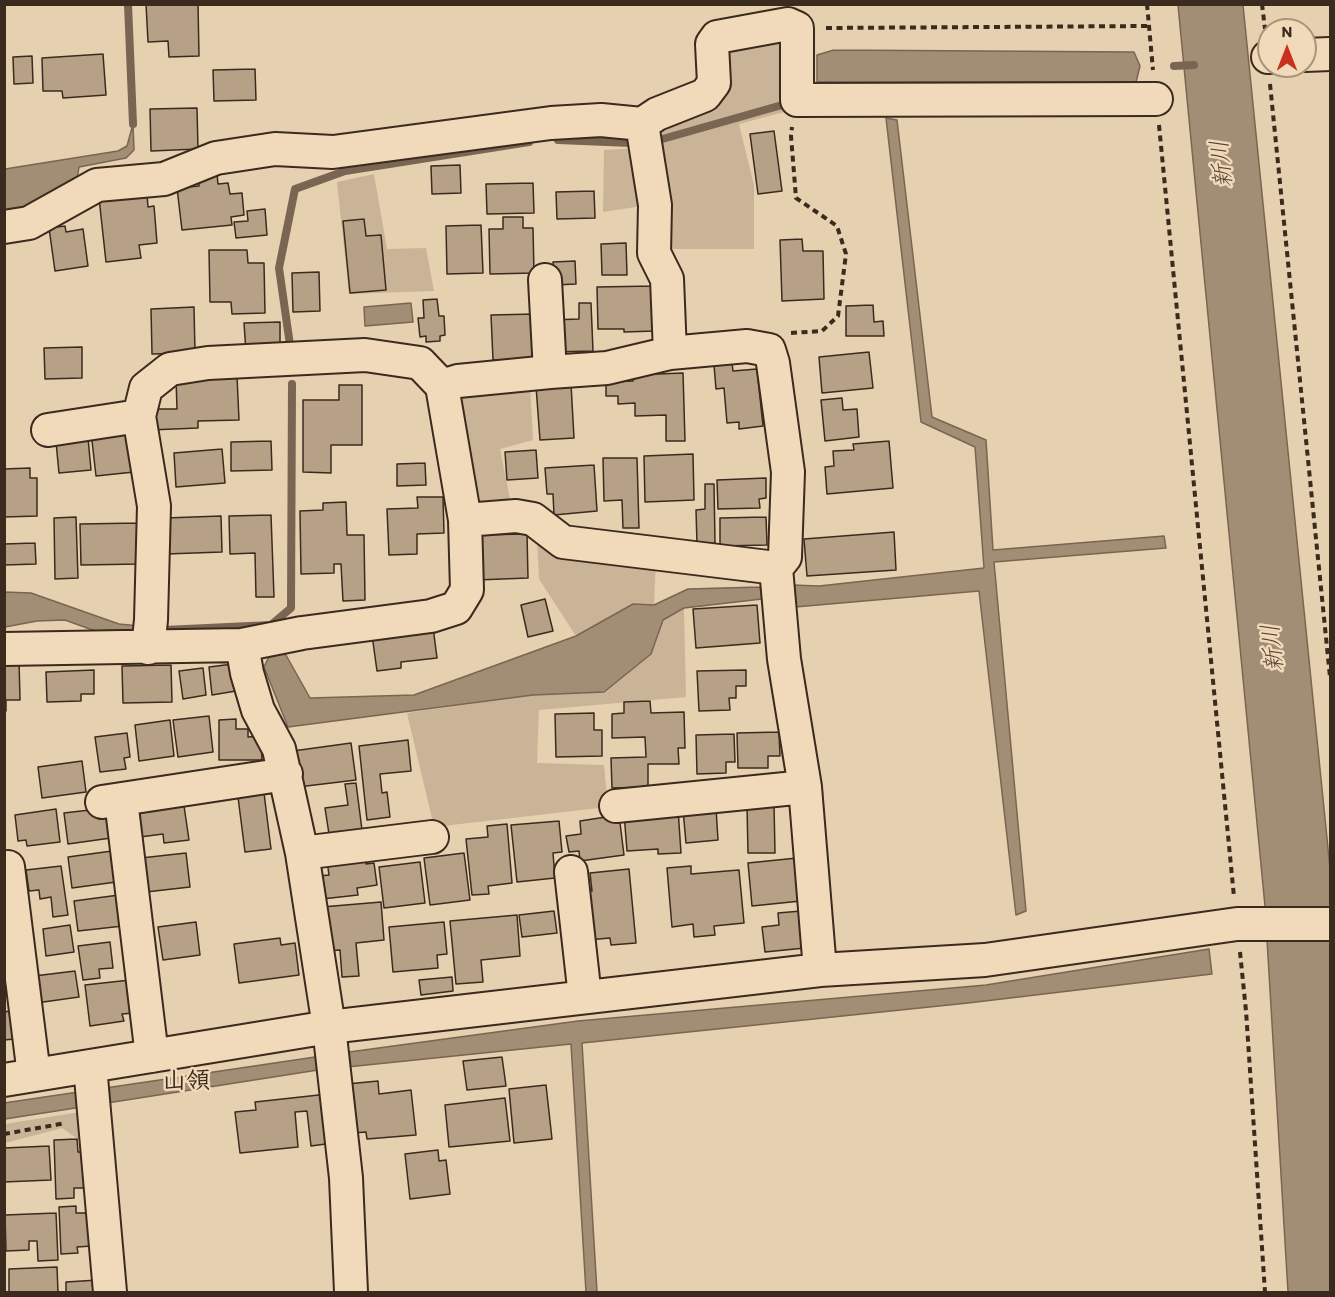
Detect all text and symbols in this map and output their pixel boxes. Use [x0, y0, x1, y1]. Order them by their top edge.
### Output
north arrow [1257, 18, 1317, 78]
text: N [1282, 22, 1292, 41]
water label: 新川 [1206, 139, 1240, 189]
water label: 新川 [1257, 623, 1291, 673]
district label: 山領 [162, 1068, 210, 1096]

